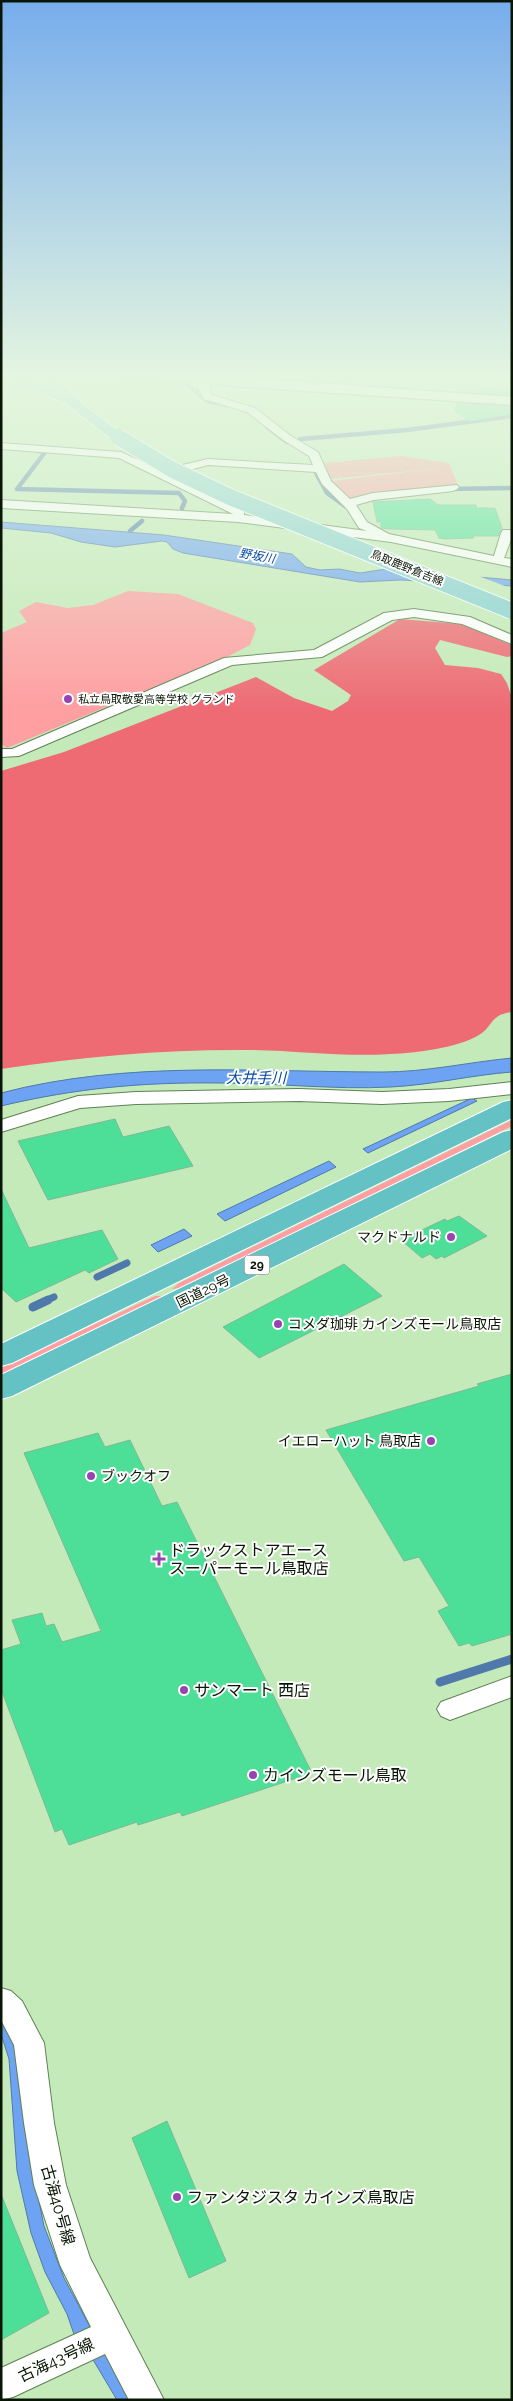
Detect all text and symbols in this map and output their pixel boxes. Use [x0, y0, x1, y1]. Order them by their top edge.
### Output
water label: 野坂川 [238, 546, 278, 566]
street label: 鳥取鹿野倉吉線 [369, 548, 445, 588]
marker: 私立鳥取敬愛高等学校 グランド [62, 693, 74, 705]
place label: 私立鳥取敬愛高等学校 グランド [78, 693, 235, 706]
water label: 大井手川 [226, 1069, 288, 1087]
place label: マクドナルド [357, 1229, 441, 1245]
marker: マクドナルド [445, 1231, 457, 1243]
road number: 29 [244, 1256, 270, 1274]
street label: 国道29号 [174, 1271, 232, 1311]
place label: コメダ珈琲 カインズモール鳥取店 [288, 1316, 501, 1332]
marker: コメダ珈琲 カインズモール鳥取店 [272, 1318, 284, 1330]
place label: イエローハット 鳥取店 [278, 1433, 421, 1449]
marker: イエローハット 鳥取店 [425, 1435, 437, 1447]
place label: ブックオフ [101, 1468, 171, 1484]
marker: ブックオフ [85, 1470, 97, 1482]
place label: ドラックストアエース スーパーモール鳥取店 [169, 1541, 329, 1578]
marker: ドラックストアエース スーパーモール鳥取店 [153, 1553, 165, 1565]
place label: サンマート 西店 [194, 1681, 310, 1700]
marker: サンマート 西店 [178, 1684, 190, 1696]
place label: カインズモール鳥取 [263, 1766, 407, 1785]
marker: カインズモール鳥取 [247, 1769, 259, 1781]
street label: 古海40号線 [37, 2163, 79, 2247]
place label: ファンタジスタ カインズ鳥取店 [187, 2188, 415, 2207]
marker: ファンタジスタ カインズ鳥取店 [171, 2191, 183, 2203]
street label: 古海43号線 [15, 2334, 97, 2386]

